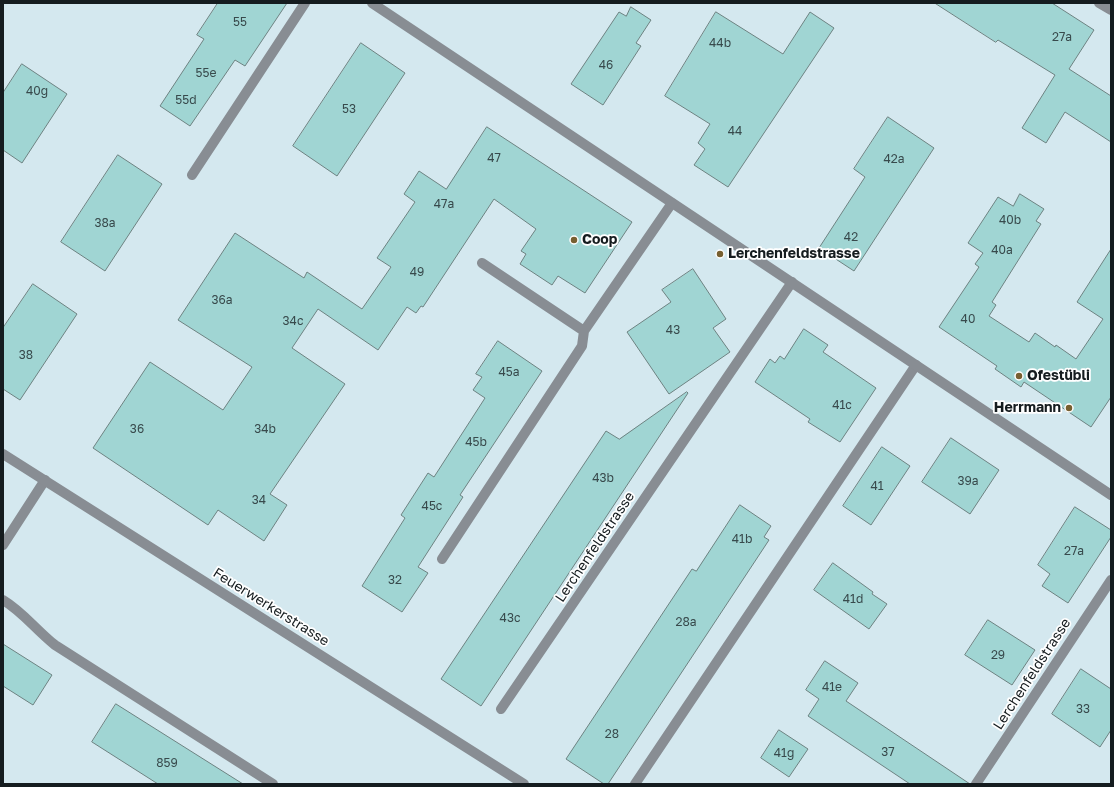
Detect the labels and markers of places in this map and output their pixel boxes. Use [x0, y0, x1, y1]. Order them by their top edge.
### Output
place label: Coop [582, 232, 617, 248]
marker: Coop [569, 235, 579, 245]
place label: Lerchenfeldstrasse [728, 246, 860, 262]
marker: Lerchenfeldstrasse [715, 249, 725, 259]
place label: Ofestübli [1027, 368, 1090, 384]
marker: Ofestübli [1014, 371, 1024, 381]
place label: Herrmann [994, 400, 1061, 416]
marker: Herrmann [1064, 403, 1074, 413]

